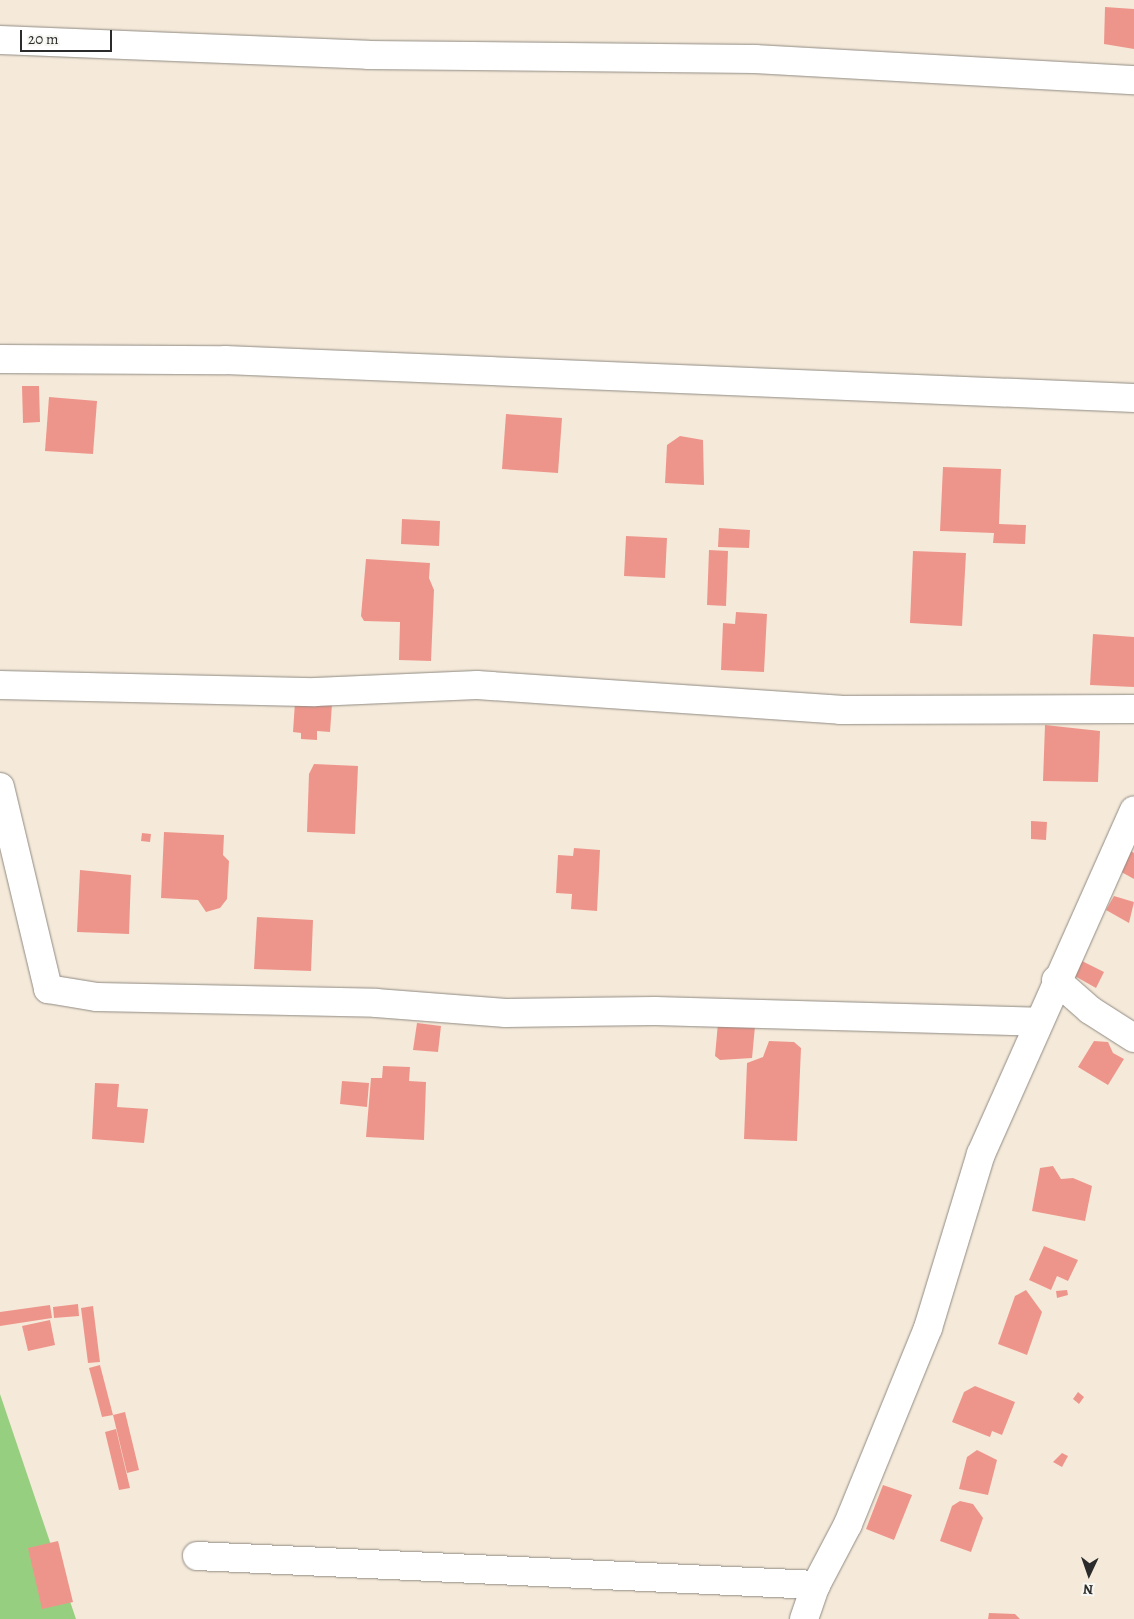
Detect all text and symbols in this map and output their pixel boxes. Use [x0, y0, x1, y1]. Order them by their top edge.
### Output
scale bar [22, 20, 115, 52]
text: 20 m [28, 29, 59, 49]
north arrow [1064, 1549, 1114, 1599]
text: N [1083, 1580, 1094, 1599]

